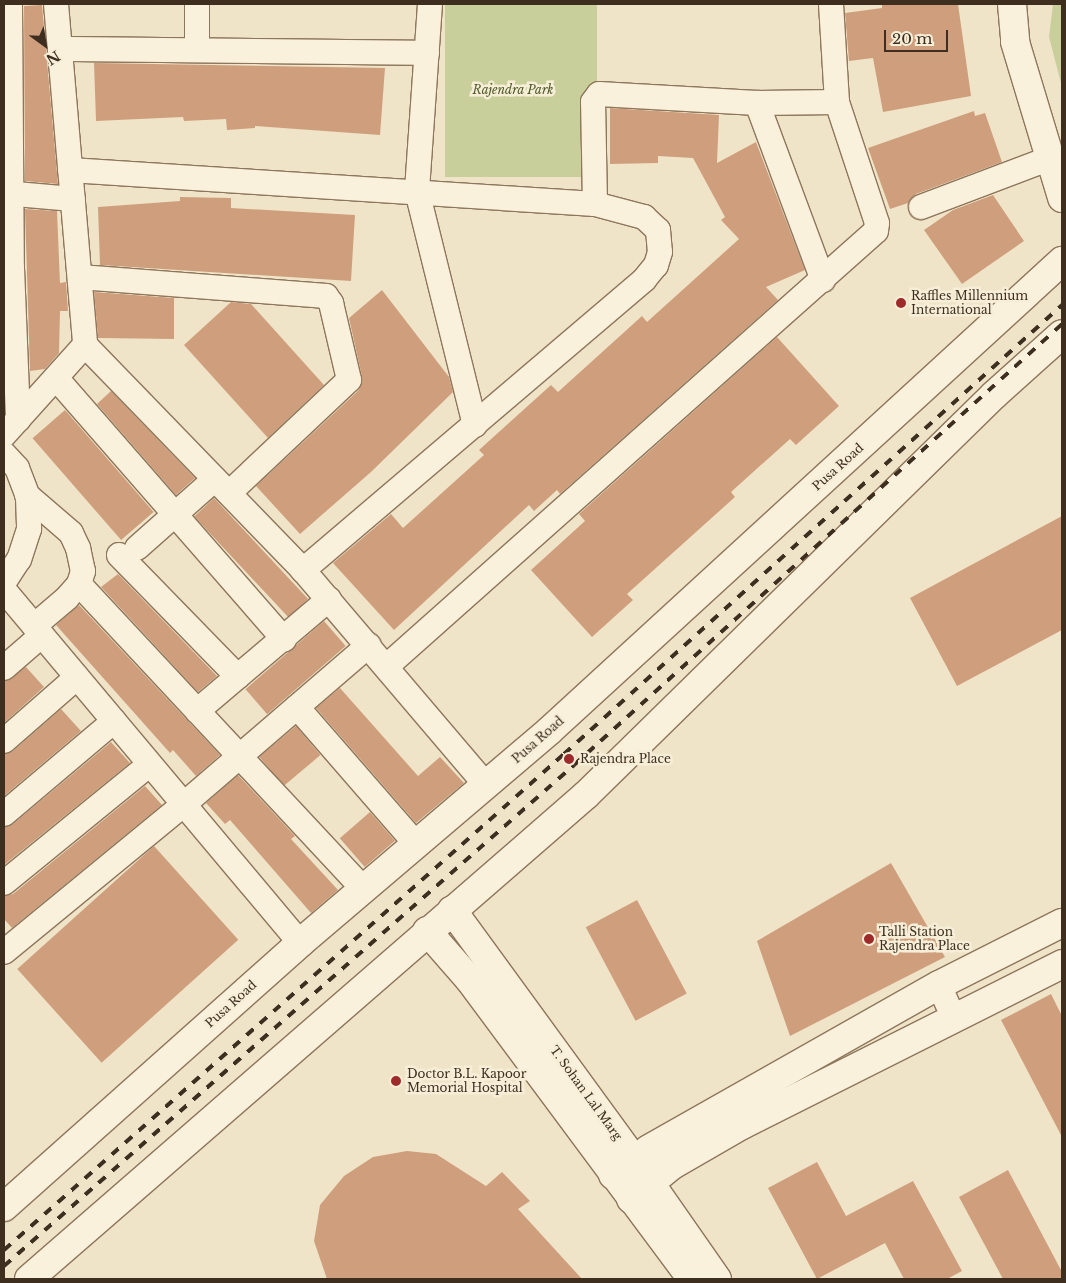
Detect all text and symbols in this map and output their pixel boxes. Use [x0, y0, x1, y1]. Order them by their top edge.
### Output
north arrow [20, 20, 70, 70]
scale bar [886, 20, 950, 52]
text: 20 m [892, 29, 932, 48]
text: N [43, 47, 63, 69]
park label: Rajendra Park [472, 83, 554, 97]
place label: Raffles Millennium International [911, 289, 1028, 317]
marker: Raffles Millennium International [895, 297, 907, 309]
street label: Pusa Road [809, 440, 867, 494]
street label: Pusa Road [509, 714, 567, 766]
marker: Rajendra Place [562, 752, 576, 766]
place label: Rajendra Place [580, 752, 671, 766]
place label: Talli Station Rajendra Place [879, 925, 970, 953]
marker: Talli Station Rajendra Place [863, 933, 875, 945]
street label: Pusa Road [202, 977, 260, 1031]
street label: T. Sohan Lal Marg [547, 1043, 625, 1143]
place label: Doctor B.L. Kapoor Memorial Hospital [407, 1067, 527, 1095]
marker: Doctor B.L. Kapoor Memorial Hospital [389, 1074, 403, 1088]

